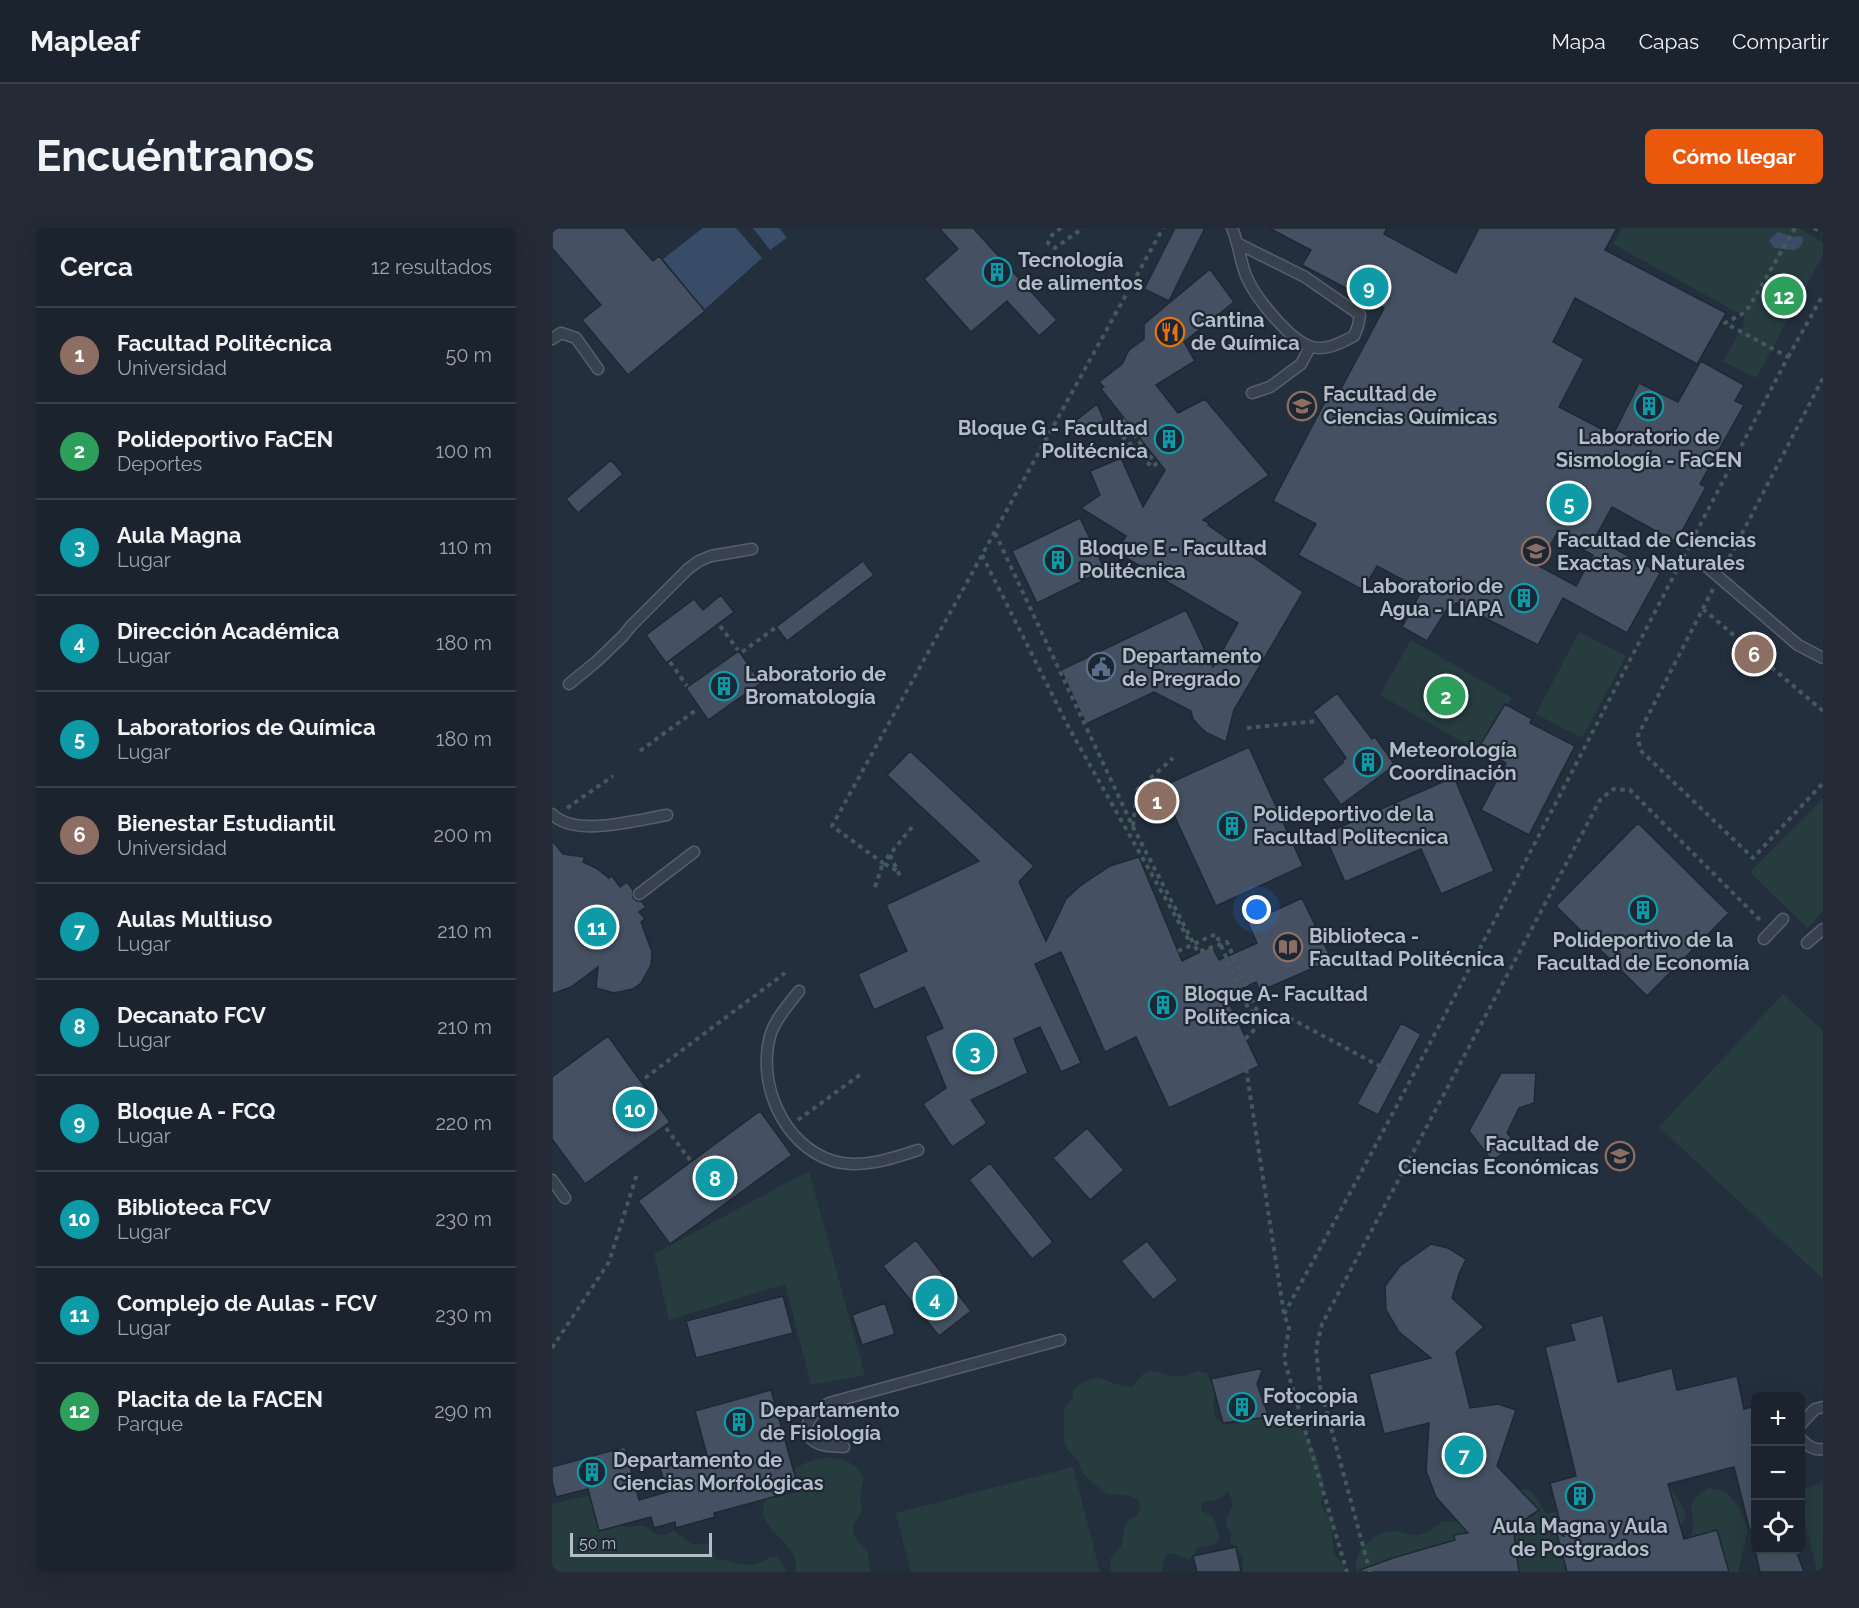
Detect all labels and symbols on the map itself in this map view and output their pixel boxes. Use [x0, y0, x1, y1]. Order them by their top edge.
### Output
place label: Tecnología de alimentos [1018, 248, 1143, 295]
building icon: Tecnología de alimentos [981, 256, 1013, 288]
pin: 9 [1350, 264, 1388, 310]
pin: 12 [1764, 274, 1804, 318]
place label: Cantina de Química [1191, 308, 1300, 355]
restaurant icon: Cantina de Química [1154, 316, 1186, 348]
place label: Facultad de Ciencias Químicas [1323, 382, 1497, 429]
school or university icon: Facultad de Ciencias Químicas [1286, 390, 1318, 422]
building icon: Laboratorio de Sismología - FaCEN [1633, 390, 1665, 422]
place label: Bloque G - Facultad Politécnica [958, 416, 1148, 463]
building icon: Bloque G - Facultad Politécnica [1153, 423, 1185, 455]
place label: Laboratorio de Sismología - FaCEN [1556, 425, 1742, 472]
pin: 5 [1550, 480, 1588, 526]
place label: Facultad de Ciencias Exactas y Naturales [1557, 528, 1756, 575]
school or university icon: Facultad de Ciencias Exactas y Naturales [1520, 535, 1552, 567]
place label: Bloque E - Facultad Politécnica [1079, 536, 1267, 583]
building icon: Bloque E - Facultad Politécnica [1042, 544, 1074, 576]
place label: Laboratorio de Agua - LIAPA [1362, 574, 1504, 621]
building icon: Laboratorio de Agua - LIAPA [1508, 582, 1540, 614]
pin: 6 [1734, 632, 1774, 676]
place label: Departamento de Pregrado [1122, 644, 1262, 691]
public building icon: Departamento de Pregrado [1085, 651, 1117, 683]
place label: Laboratorio de Bromatología [745, 662, 886, 709]
building icon: Laboratorio de Bromatología [708, 670, 740, 702]
pin: 2 [1426, 674, 1466, 718]
place label: Meteorología Coordinación [1389, 738, 1517, 785]
building icon: Meteorología Coordinación [1352, 746, 1384, 778]
pin: 1 [1138, 778, 1176, 824]
place label: Polideportivo de la Facultad Politecnica [1253, 802, 1448, 849]
building icon: Polideportivo de la Facultad Politecnica [1216, 810, 1248, 842]
building icon: Polideportivo de la Facultad de Economía [1627, 894, 1659, 926]
your location [1242, 895, 1271, 924]
pin: 11 [578, 904, 616, 950]
place label: Biblioteca - Facultad Politécnica [1309, 924, 1504, 971]
place label: Polideportivo de la Facultad de Economía [1537, 928, 1750, 975]
library icon: Biblioteca - Facultad Politécnica [1272, 931, 1304, 963]
place label: Bloque A- Facultad Politecnica [1184, 982, 1368, 1029]
building icon: Bloque A- Facultad Politecnica [1147, 989, 1179, 1021]
pin: 3 [956, 1030, 994, 1074]
pin: 10 [616, 1086, 655, 1132]
place label: Facultad de Ciencias Económicas [1398, 1132, 1599, 1179]
school or university icon: Facultad de Ciencias Económicas [1604, 1140, 1636, 1172]
pin: 8 [696, 1156, 734, 1200]
pin: 4 [916, 1276, 955, 1320]
place label: Fotocopia veterinaria [1263, 1384, 1366, 1431]
building icon: Fotocopia veterinaria [1226, 1391, 1258, 1423]
place label: Departamento de Fisiología [760, 1398, 900, 1445]
building icon: Departamento de Fisiología [723, 1406, 755, 1438]
pin: 7 [1444, 1432, 1484, 1478]
place label: Departamento de Ciencias Morfológicas [613, 1448, 824, 1495]
building icon: Departamento de Ciencias Morfológicas [576, 1456, 608, 1488]
building icon: Aula Magna y Aula de Postgrados [1564, 1480, 1596, 1512]
place label: Aula Magna y Aula de Postgrados [1492, 1514, 1668, 1561]
scale bar [570, 1530, 712, 1558]

